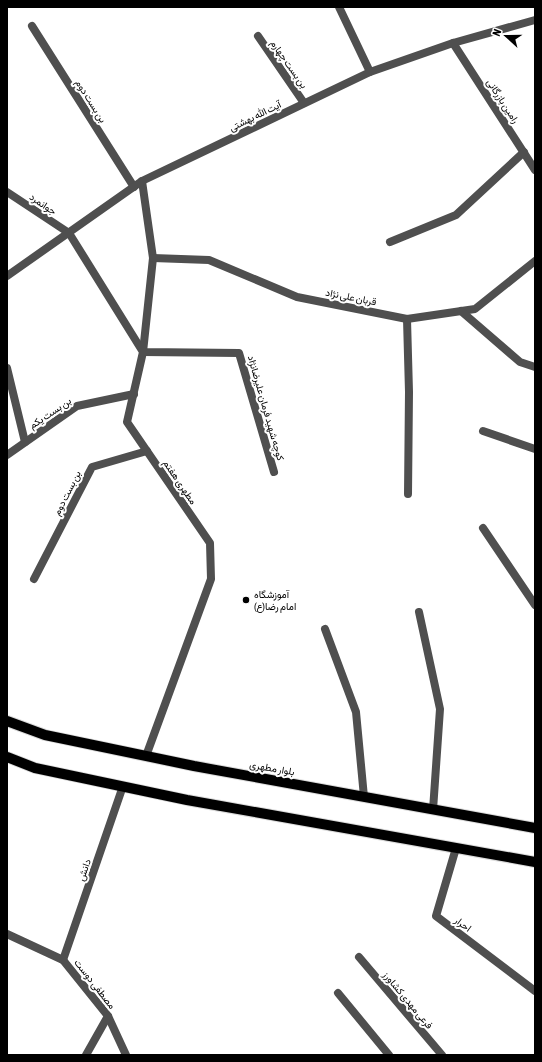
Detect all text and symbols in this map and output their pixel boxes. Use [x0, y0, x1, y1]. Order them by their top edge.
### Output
north arrow [486, 16, 526, 56]
text: N [490, 27, 503, 38]
street label: بن بست چهارم [267, 38, 310, 91]
street label: بن بست دوم [73, 77, 109, 125]
street label: رامین بازرگانی [484, 77, 521, 126]
street label: آیت الله بهشتی [227, 98, 284, 134]
street label: جوانمرد [27, 191, 59, 218]
street label: قربان علی نژاد [324, 287, 378, 308]
street label: کوچه شهید فرمان علیرضانژاد [244, 354, 286, 463]
street label: بن بست یکم [27, 395, 74, 432]
street label: مطهری هفتم [160, 458, 199, 507]
street label: بن بست دوم [51, 469, 84, 518]
place label: آموزشگاه امام رضا(ع) [254, 589, 296, 613]
marker: آموزشگاه امام رضا(ع) [241, 595, 251, 605]
street label: بلوار مطهری [248, 759, 295, 778]
street label: دانش [75, 857, 94, 883]
street label: احرار [451, 914, 473, 935]
street label: مصطفی دوست [71, 957, 118, 1012]
street label: فرعی مهدی کشاورز [379, 968, 435, 1032]

